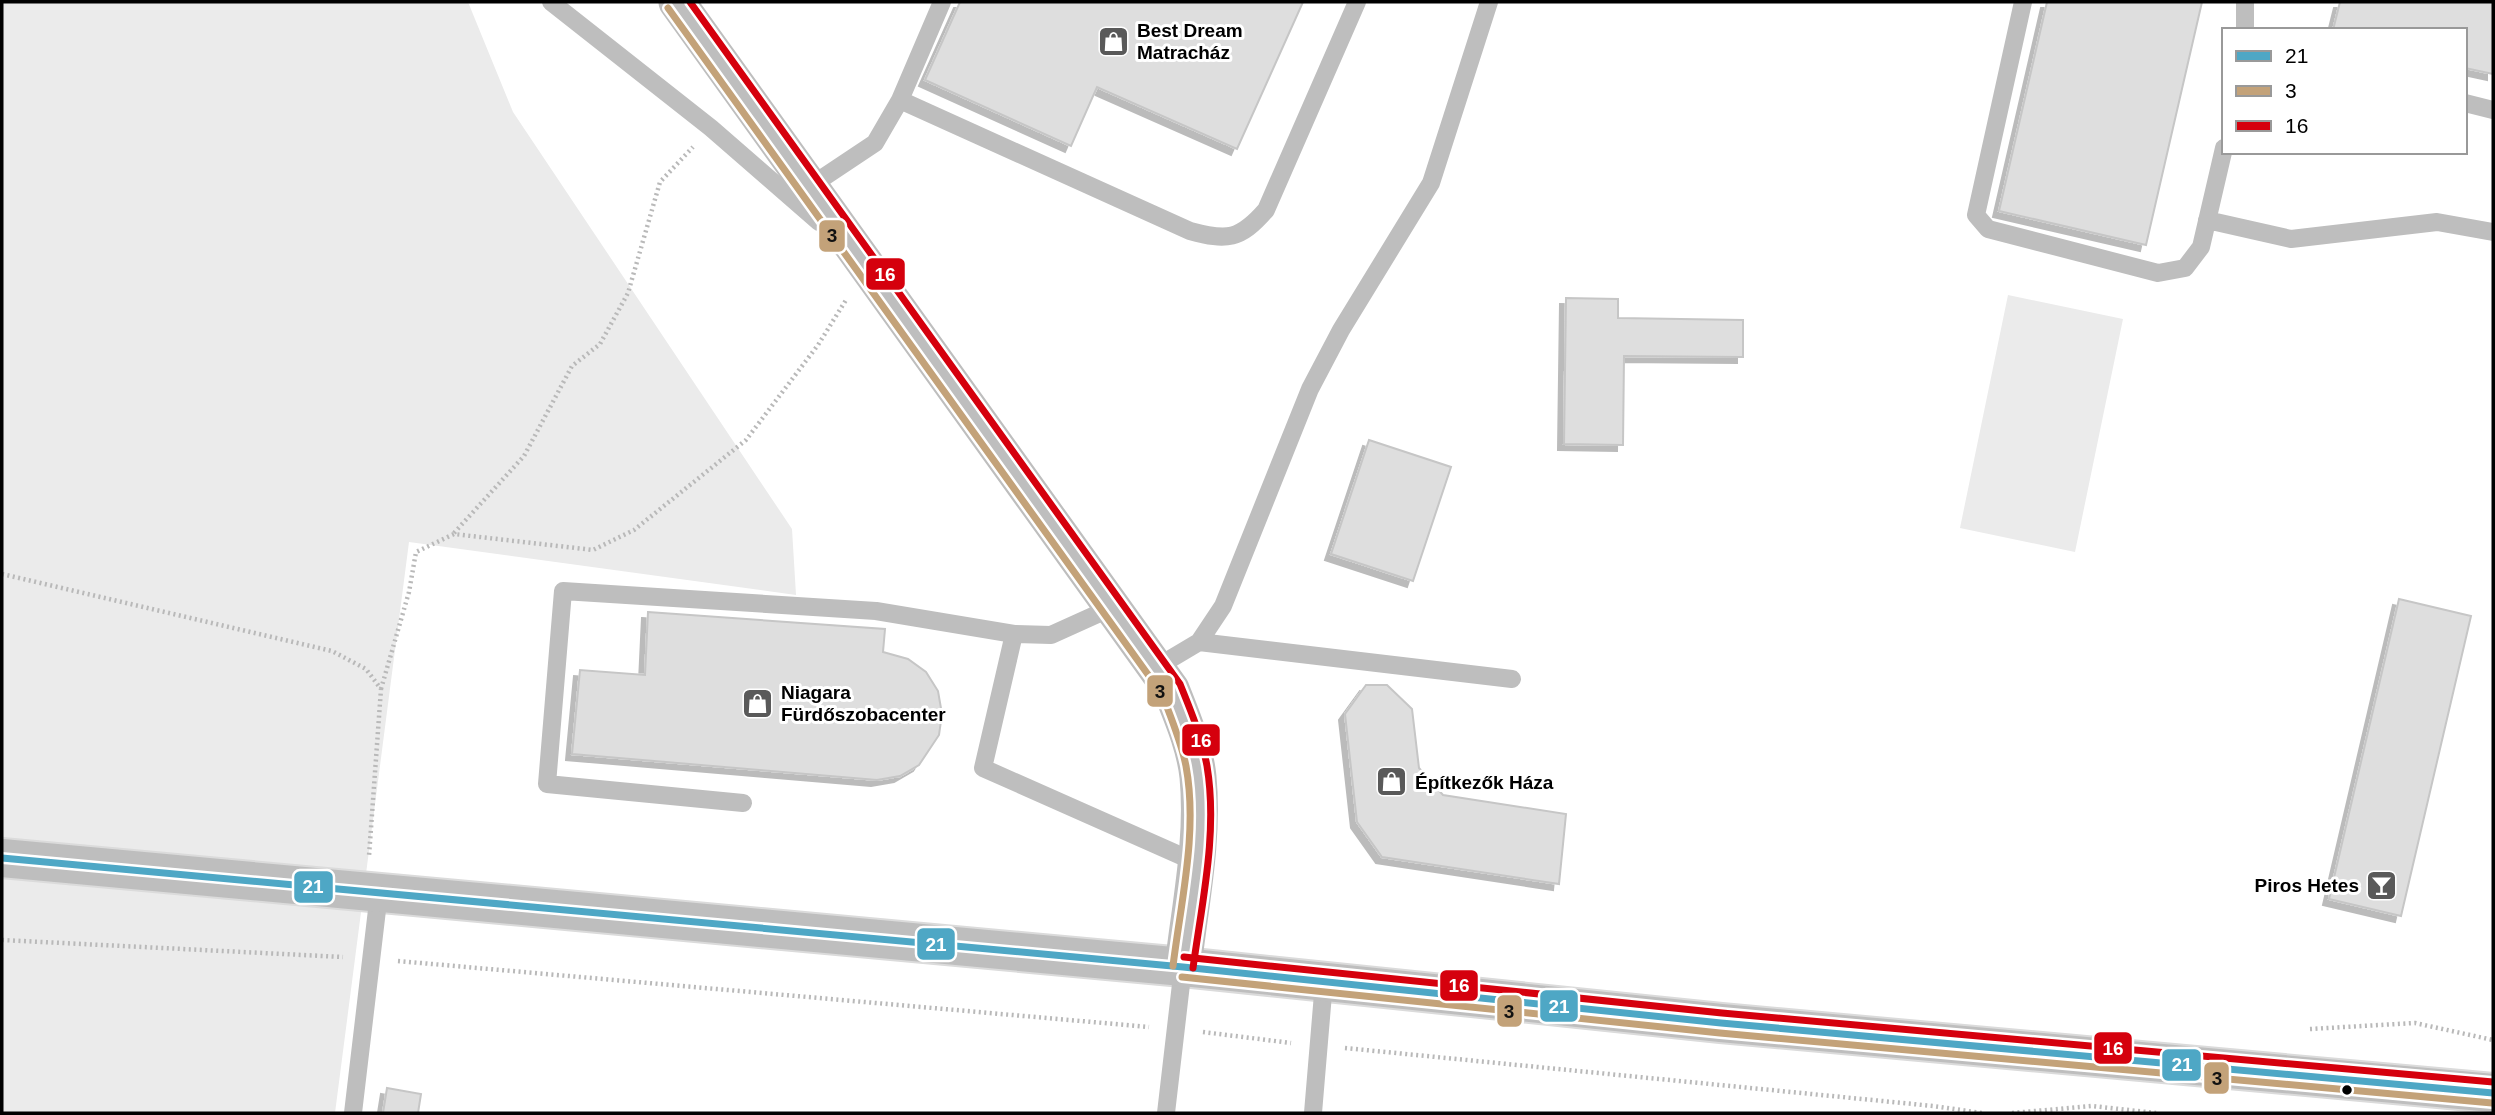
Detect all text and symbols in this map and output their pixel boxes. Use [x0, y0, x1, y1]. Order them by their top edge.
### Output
place label: Best Dream Matracház [1137, 20, 1243, 63]
shop icon: Best Dream Matracház [1097, 24, 1131, 58]
legend [2222, 28, 2467, 154]
text: 21 [2285, 44, 2308, 67]
text: 3 [2285, 79, 2297, 102]
text: 16 [2285, 114, 2308, 137]
line badge: 3 [818, 219, 846, 253]
text: 3 [827, 225, 837, 246]
line badge: 16 [865, 257, 906, 291]
text: 16 [874, 264, 896, 285]
line badge: 3 [1146, 674, 1174, 708]
text: 3 [1155, 681, 1165, 702]
place label: Niagara Fürdőszobacenter [781, 682, 946, 725]
shop icon: Niagara Fürdőszobacenter [741, 686, 775, 720]
line badge: 16 [1181, 723, 1221, 757]
text: 16 [1190, 730, 1212, 751]
shop icon: Építkezők Háza [1375, 765, 1409, 799]
place label: Építkezők Háza [1415, 772, 1554, 793]
bar icon: Piros Hetes [2365, 868, 2399, 902]
line badge: 21 [293, 870, 334, 904]
place label: Piros Hetes [2254, 875, 2359, 896]
text: 21 [302, 876, 324, 897]
line badge: 21 [916, 927, 956, 961]
text: 21 [925, 934, 947, 955]
line badge: 16 [1439, 969, 1479, 1002]
text: 16 [1448, 975, 1470, 996]
line badge: 21 [1539, 989, 1579, 1023]
line badge: 3 [1496, 994, 1523, 1028]
text: 21 [1548, 996, 1570, 1017]
text: 3 [1504, 1001, 1514, 1022]
line badge: 16 [2093, 1031, 2133, 1065]
text: 16 [2102, 1038, 2124, 1059]
line badge: 21 [2161, 1048, 2202, 1082]
text: 21 [2171, 1054, 2193, 1075]
line badge: 3 [2203, 1061, 2230, 1095]
text: 3 [2212, 1068, 2222, 1089]
unlabelled marker [2340, 1083, 2354, 1097]

